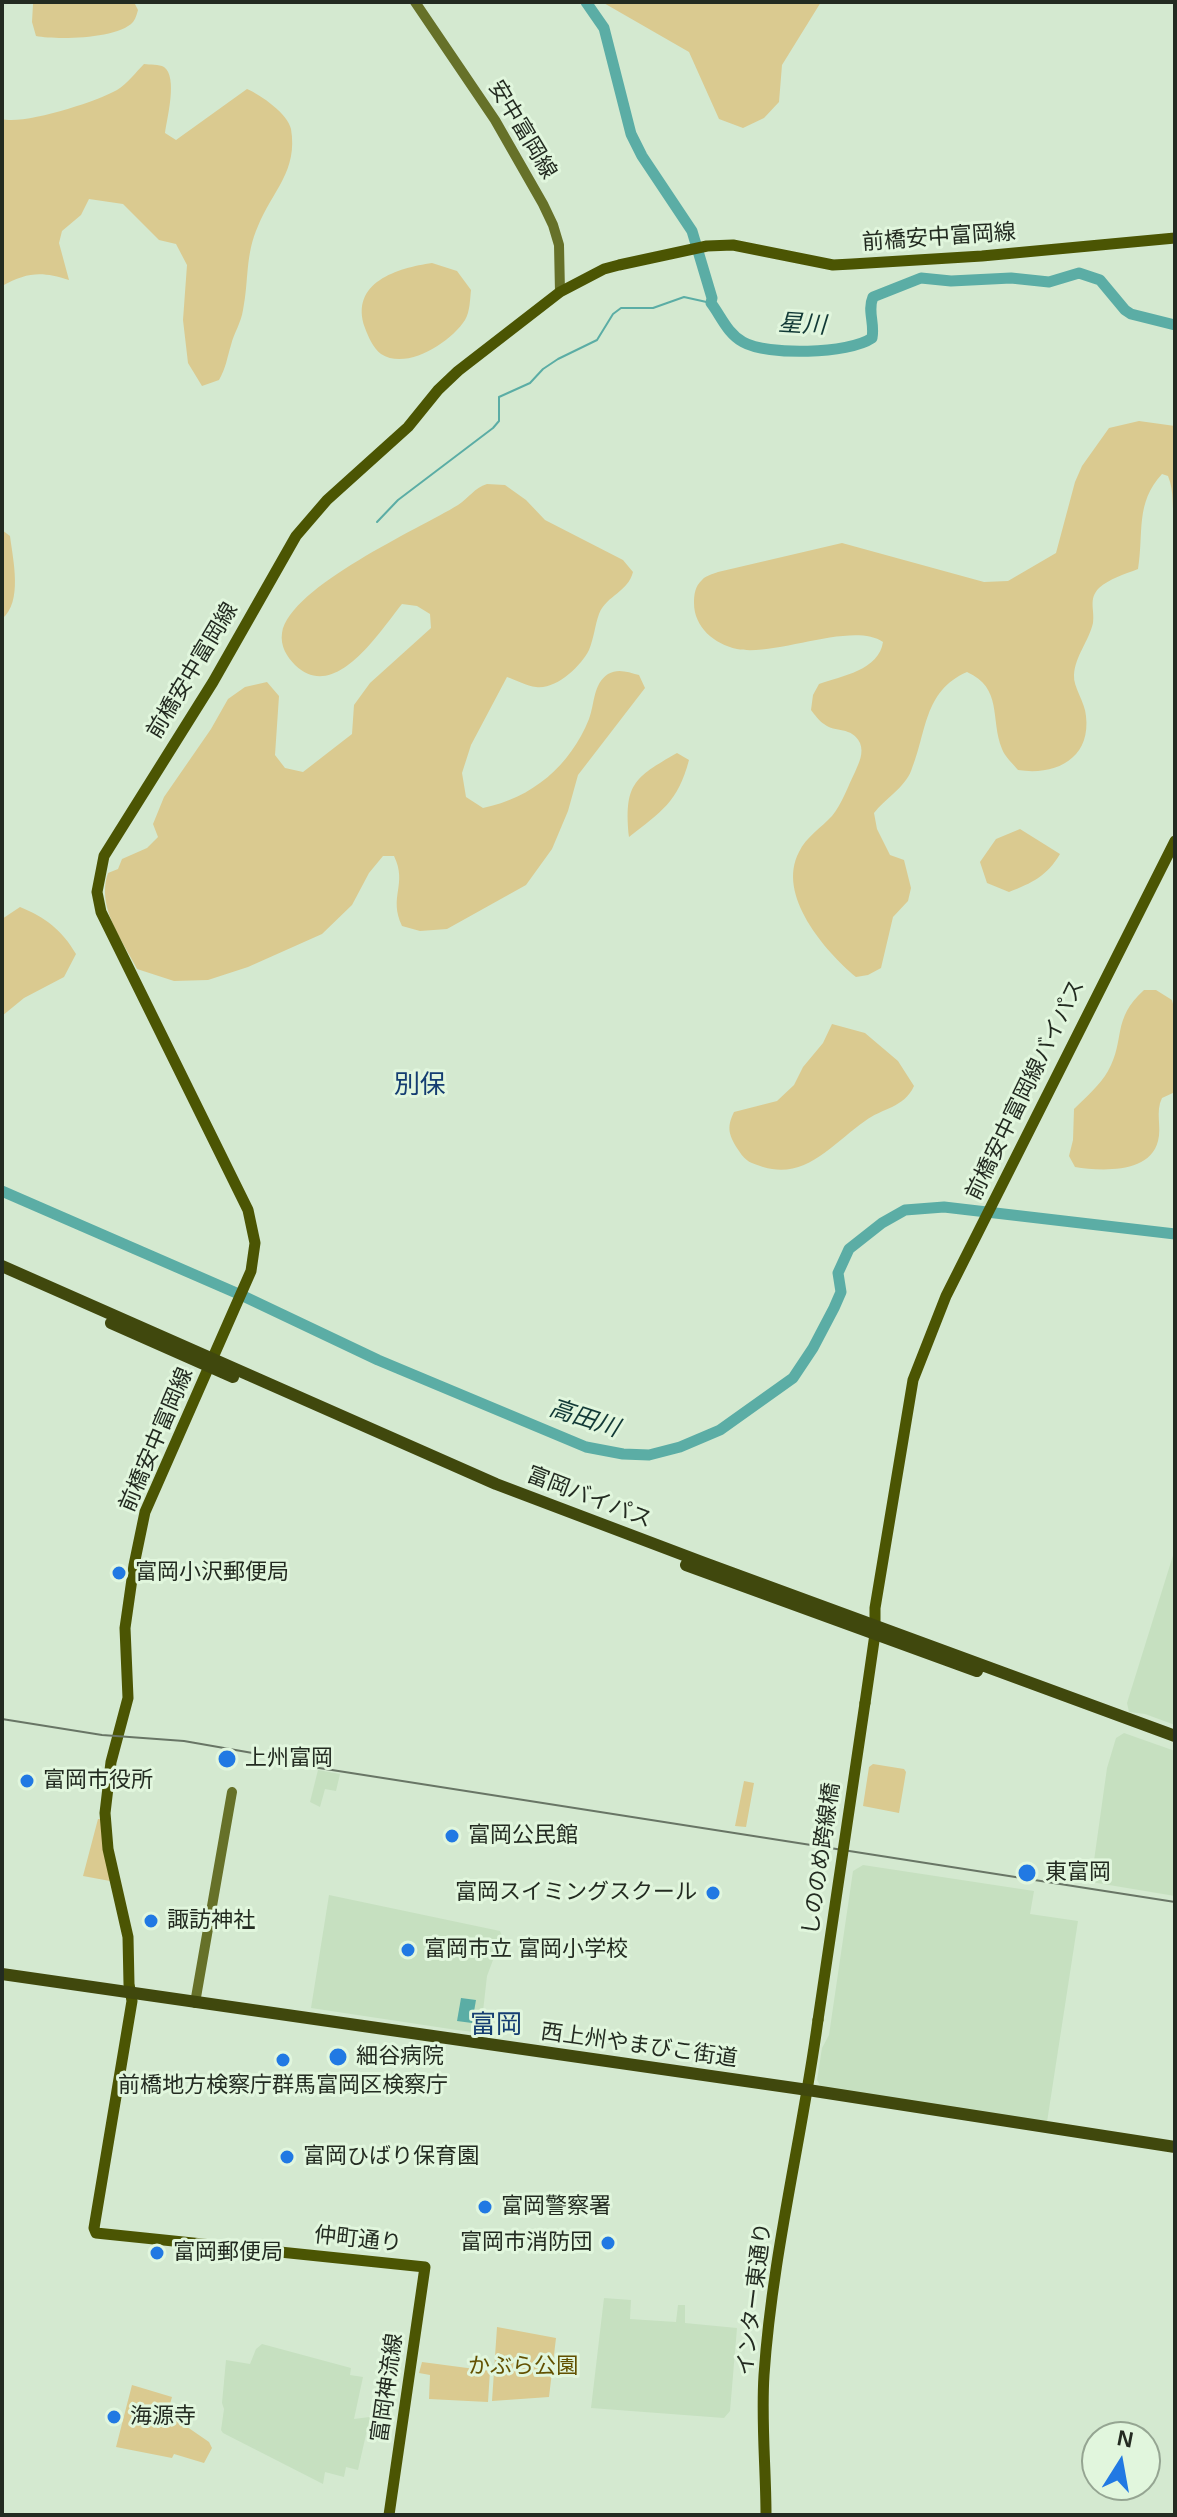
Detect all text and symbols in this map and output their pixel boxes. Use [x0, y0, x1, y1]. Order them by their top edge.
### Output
street label: 安中富岡線 [482, 76, 562, 184]
street label: 前橋安中富岡線 [861, 219, 1017, 257]
water label: 星川 [777, 309, 827, 341]
street label: 前橋安中富岡線 [142, 598, 244, 744]
street label: 前橋安中富岡線バイパス [961, 975, 1091, 1205]
district label: 別保 [394, 1070, 446, 1102]
street label: 前橋安中富岡線 [115, 1364, 199, 1516]
water label: 高田川 [545, 1394, 623, 1444]
street label: 富岡バイパス [523, 1462, 655, 1534]
place label: 富岡小沢郵便局 [135, 1560, 289, 1586]
marker: 富岡小沢郵便局 [110, 1564, 128, 1582]
place label: 上州富岡 [245, 1746, 333, 1772]
marker: 上州富岡 [216, 1748, 238, 1770]
place label: 富岡市役所 [43, 1768, 153, 1794]
marker: 富岡市役所 [18, 1772, 36, 1790]
street label: しののめ跨線橋 [798, 1781, 846, 1937]
place label: 富岡公民館 [468, 1823, 578, 1849]
marker: 富岡公民館 [443, 1827, 461, 1845]
place label: 東富岡 [1045, 1860, 1111, 1886]
marker: 東富岡 [1016, 1862, 1038, 1884]
place label: 富岡スイミングスクール [455, 1880, 697, 1906]
marker: 富岡スイミングスクール [704, 1884, 722, 1902]
place label: 諏訪神社 [167, 1908, 255, 1934]
marker: 諏訪神社 [142, 1912, 160, 1930]
place label: 富岡市立 富岡小学校 [424, 1937, 628, 1963]
marker: 富岡市立 富岡小学校 [399, 1941, 417, 1959]
district label: 富岡 [470, 2010, 522, 2042]
street label: 西上州やまびこ街道 [539, 2019, 739, 2073]
place label: 細谷病院 [356, 2044, 444, 2070]
marker: 細谷病院 [327, 2046, 349, 2068]
marker: 前橋地方検察庁群馬富岡区検察庁 [274, 2051, 292, 2069]
place label: 前橋地方検察庁群馬富岡区検察庁 [118, 2073, 448, 2099]
place label: 富岡ひばり保育園 [303, 2144, 479, 2170]
marker: 富岡ひばり保育園 [278, 2148, 296, 2166]
place label: 富岡警察署 [501, 2194, 611, 2220]
marker: 富岡警察署 [476, 2198, 494, 2216]
street label: インター東通り [733, 2221, 777, 2377]
street label: 仲町通り [313, 2222, 403, 2258]
place label: 富岡市消防団 [460, 2230, 592, 2256]
marker: 富岡市消防団 [599, 2234, 617, 2252]
place label: 富岡郵便局 [173, 2240, 283, 2266]
marker: 富岡郵便局 [148, 2244, 166, 2262]
street label: 富岡神流線 [367, 2332, 409, 2444]
park label: かぶら公園 [468, 2354, 578, 2380]
place label: 海源寺 [130, 2404, 196, 2430]
marker: 海源寺 [105, 2408, 123, 2426]
north arrow [1081, 2421, 1161, 2501]
text: N [1115, 2425, 1135, 2453]

